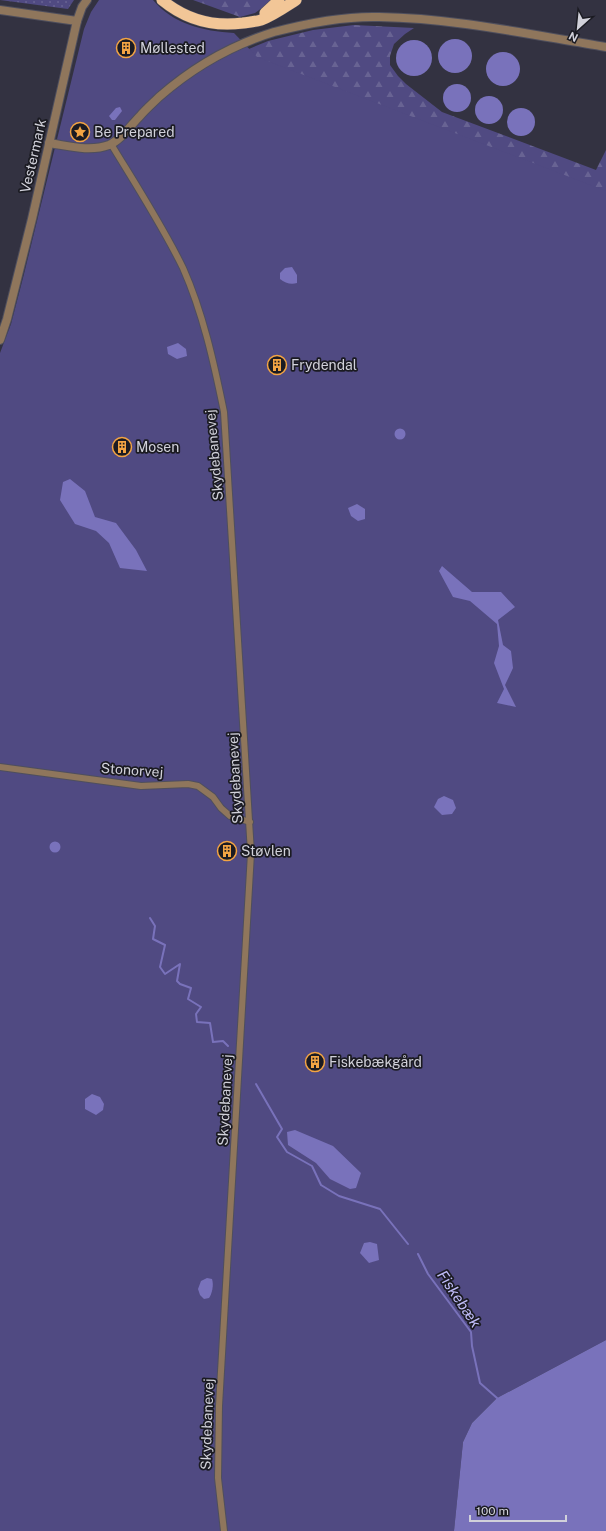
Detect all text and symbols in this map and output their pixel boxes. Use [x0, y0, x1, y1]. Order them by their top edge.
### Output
north arrow [558, 8, 598, 48]
text: N [567, 30, 580, 44]
building icon: Møllested [115, 37, 137, 59]
place label: Møllested [140, 40, 205, 56]
street label: Vestermark [17, 117, 49, 195]
place icon: Be Prepared [69, 121, 91, 143]
place label: Be Prepared [94, 124, 175, 140]
building icon: Frydendal [266, 354, 288, 376]
place label: Frydendal [291, 357, 357, 373]
street label: Skydebanevej [202, 409, 226, 501]
building icon: Mosen [111, 436, 133, 458]
place label: Mosen [136, 439, 179, 455]
street label: Skydebanevej [225, 732, 245, 824]
street label: Stonorvej [100, 760, 164, 780]
building icon: Støvlen [216, 840, 238, 862]
place label: Støvlen [241, 843, 291, 859]
building icon: Fiskebækgård [304, 1051, 326, 1073]
street label: Skydebanevej [215, 1054, 235, 1146]
place label: Fiskebækgård [329, 1054, 422, 1070]
water label: Fiskebæk [434, 1267, 485, 1331]
street label: Skydebanevej [197, 1378, 217, 1470]
scale bar [470, 1497, 566, 1523]
text: 100 m [476, 1504, 509, 1518]

